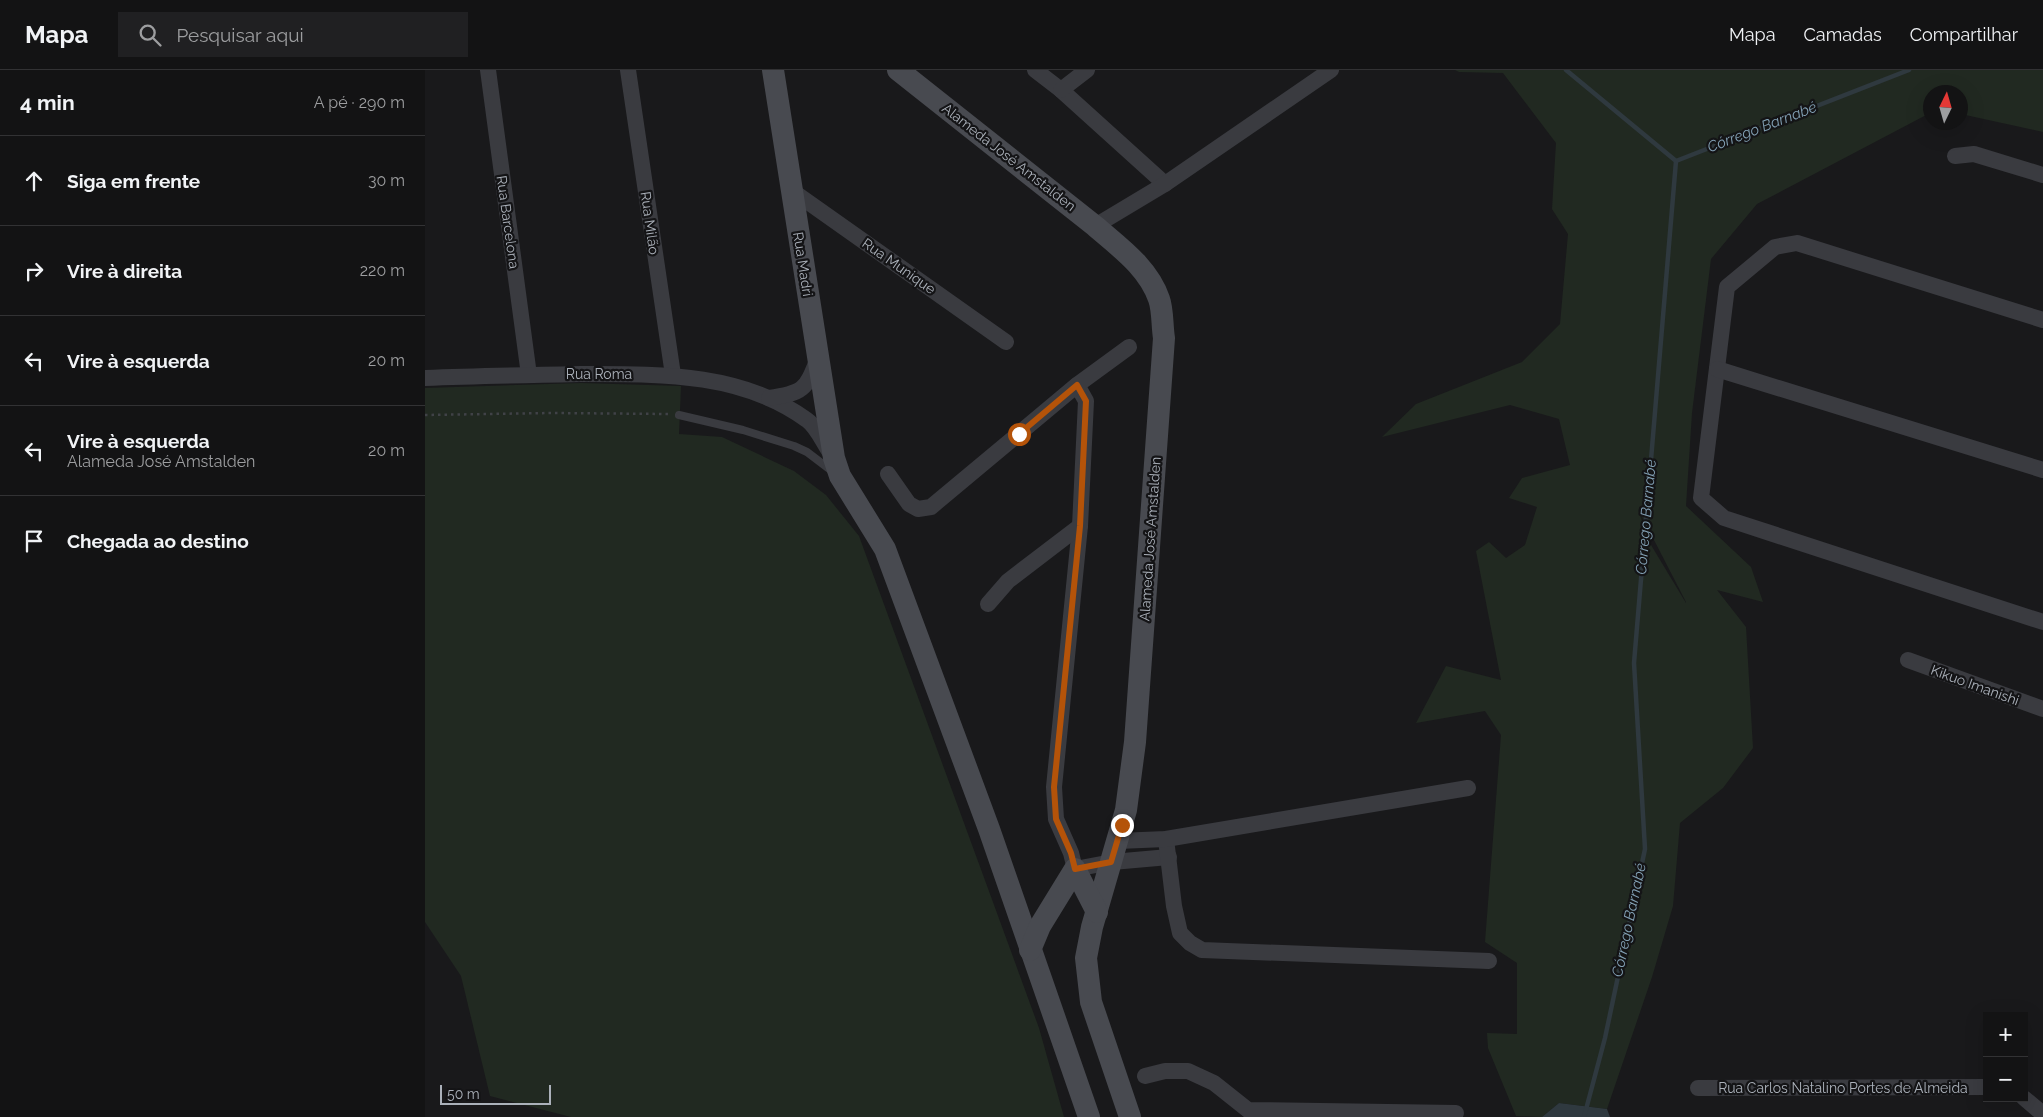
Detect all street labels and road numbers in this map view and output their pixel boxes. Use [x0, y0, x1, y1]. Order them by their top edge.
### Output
street label: Alameda José Amstalden [939, 100, 1079, 214]
street label: Rua Barcelona [494, 174, 522, 270]
street label: Rua Milão [638, 190, 662, 256]
street label: Rua Madri [790, 231, 816, 297]
street label: Rua Munique [859, 235, 939, 297]
street label: Rua Roma [566, 366, 632, 382]
street label: Alameda José Amstalden [1136, 456, 1164, 622]
street label: Kikuo Imanishi [1929, 662, 2021, 708]
street label: Rua Carlos Natalino Portes de Almeida [1718, 1080, 1968, 1096]

